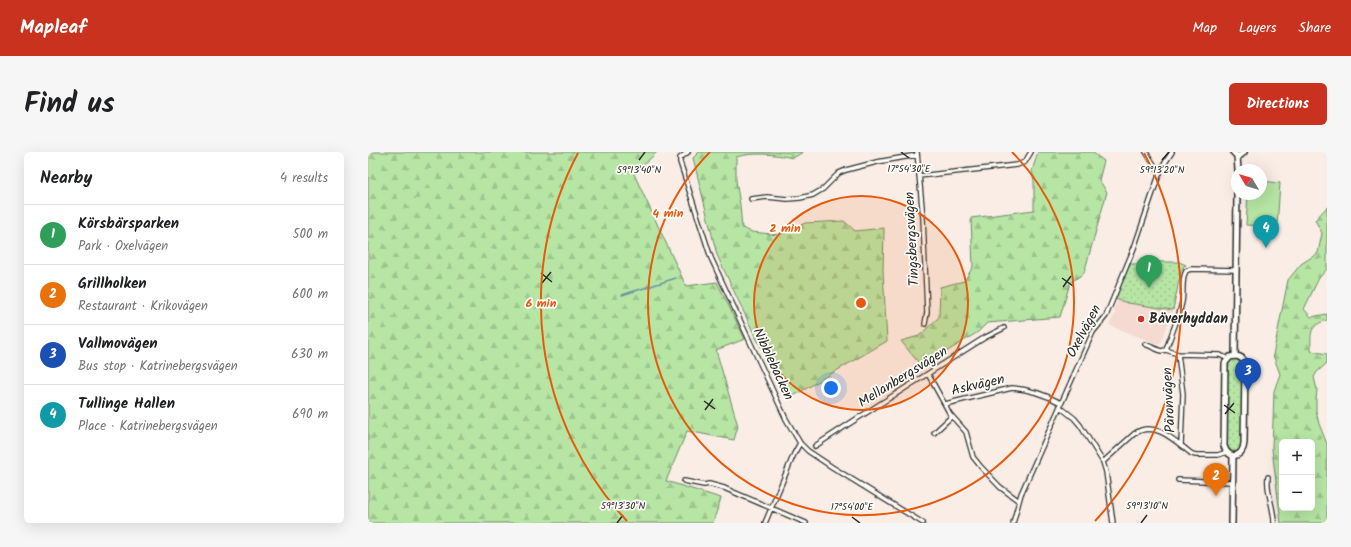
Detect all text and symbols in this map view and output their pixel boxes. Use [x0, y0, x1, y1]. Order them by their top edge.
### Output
text: Mapleaf [20, 13, 87, 43]
text: Map [1193, 17, 1217, 39]
text: Layers [1239, 17, 1277, 39]
text: Share [1299, 17, 1331, 39]
text: Find us [24, 82, 115, 127]
button: Directions [1229, 83, 1327, 125]
text: 17°54'30"E [887, 161, 932, 177]
text: 59°13'40"N [617, 162, 661, 178]
text: 59°13'20"N [1140, 162, 1185, 178]
north arrow [1231, 164, 1267, 200]
text: Nearby [40, 165, 92, 192]
text: 4 results [280, 168, 328, 189]
street label: Tingsbergsvägen [899, 191, 925, 287]
text: 4 min [653, 204, 684, 223]
text: Körsbärsparken [78, 212, 179, 236]
pin: 4 [1253, 215, 1279, 248]
text: 2 min [769, 219, 801, 238]
text: 1 [51, 224, 55, 245]
text: 500 m [292, 224, 328, 245]
text: Park · Oxelvägen [78, 236, 168, 257]
pin: 1 [1136, 255, 1162, 288]
text: Grillholken [78, 272, 147, 296]
text: 2 [49, 284, 57, 305]
text: 600 m [292, 284, 328, 305]
text: 6 min [526, 294, 557, 313]
text: Restaurant · Krikovägen [78, 296, 208, 317]
centre of rings [854, 296, 868, 310]
street label: Oxelvägen [1061, 301, 1107, 361]
place label: Bäverhyddan [1149, 308, 1228, 330]
marker: Bäverhyddan [1136, 314, 1146, 324]
street label: Nibblebacken [747, 324, 799, 404]
text: Vallmovägen [78, 332, 158, 356]
street label: Mellanbergsvägen [854, 341, 952, 413]
text: 3 [49, 344, 57, 365]
text: 630 m [291, 344, 328, 365]
text: Bus stop · Katrinebergsvägen [78, 356, 238, 377]
pin: 3 [1235, 358, 1261, 391]
street label: Päronvägen [1156, 367, 1182, 433]
street label: Askvägen [949, 368, 1007, 402]
your location [821, 378, 841, 398]
text: Tullinge Hallen [78, 392, 175, 416]
text: 4 [49, 404, 57, 425]
text: 690 m [292, 404, 328, 425]
text: Place · Katrinebergsvägen [78, 416, 218, 437]
map controls [1279, 439, 1315, 511]
button: + [1279, 439, 1315, 475]
pin: 2 [1203, 463, 1229, 496]
button: − [1279, 475, 1315, 511]
text: 59°13'30"N [601, 498, 646, 514]
text: 59°13'10"N [1126, 498, 1168, 514]
text: 17°54'00"E [831, 499, 874, 515]

